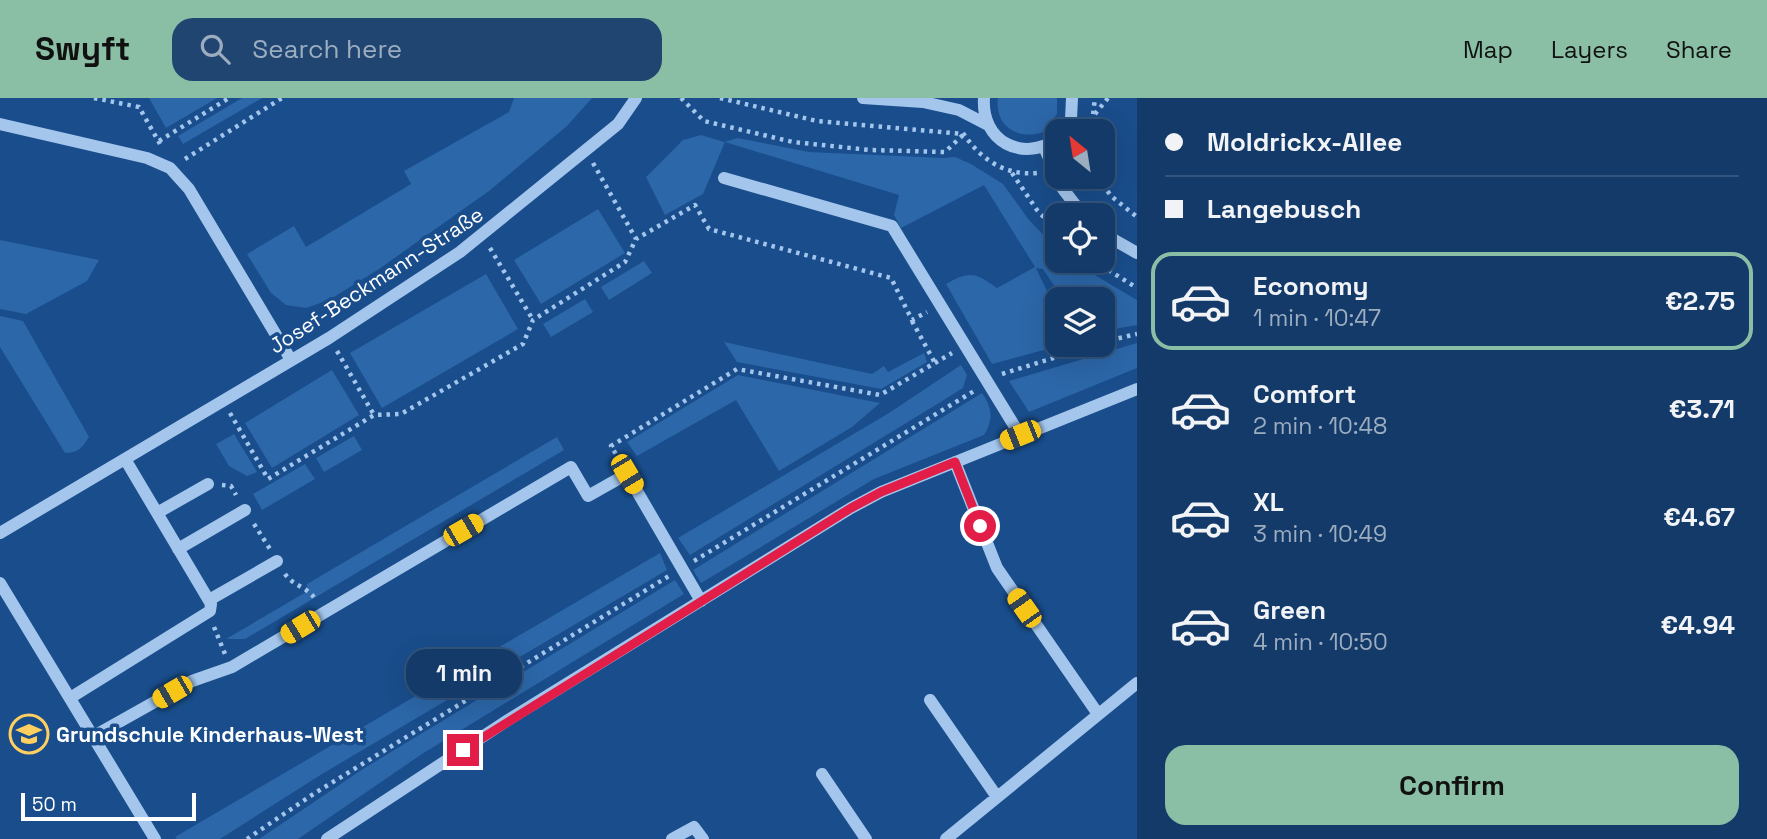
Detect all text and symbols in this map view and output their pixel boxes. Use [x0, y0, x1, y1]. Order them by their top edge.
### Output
search box [172, 18, 662, 81]
text: Swyft [35, 28, 130, 70]
icon: search [196, 30, 234, 68]
text: Search here [252, 32, 402, 66]
text: Map [1463, 34, 1513, 65]
text: Layers [1551, 34, 1628, 65]
text: Share [1666, 34, 1732, 65]
north arrow [1045, 119, 1115, 189]
map controls [1045, 119, 1115, 357]
text: Moldrickx-Allee [1207, 125, 1402, 159]
text: Langebusch [1207, 192, 1361, 226]
street label: Josef-Beckmann-Straße [264, 201, 488, 359]
button: locate [1045, 203, 1115, 273]
text: Economy [1253, 269, 1369, 303]
icon: car [1169, 270, 1232, 333]
text: €2.75 [1665, 284, 1735, 318]
button: layers [1045, 287, 1115, 357]
text: 1 min · 10:47 [1253, 303, 1381, 333]
text: Comfort [1253, 377, 1356, 411]
icon: car [1169, 378, 1232, 441]
text: €3.71 [1669, 392, 1735, 426]
text: 2 min · 10:48 [1253, 411, 1387, 441]
car [997, 417, 1044, 453]
car [608, 451, 647, 497]
text: XL [1253, 485, 1284, 519]
icon: car [1169, 486, 1232, 549]
text: €4.67 [1663, 500, 1735, 534]
car [440, 510, 487, 550]
route start [964, 510, 996, 542]
text: 3 min · 10:49 [1253, 519, 1387, 549]
car [1004, 585, 1045, 631]
text: Green [1253, 593, 1326, 627]
icon: car [1169, 594, 1232, 657]
car [277, 607, 324, 647]
text: €4.94 [1661, 608, 1735, 642]
text: 4 min · 10:50 [1253, 627, 1388, 657]
callout: 1 min [405, 648, 521, 698]
text: 1 min [436, 658, 492, 688]
car [149, 672, 196, 712]
school or university icon: Grundschule Kinderhaus-West [8, 713, 50, 755]
place label: Grundschule Kinderhaus-West [56, 721, 364, 748]
route end [447, 734, 479, 766]
button: Confirm [1165, 745, 1739, 825]
scale bar [21, 790, 196, 822]
text: 50 m [32, 792, 77, 817]

